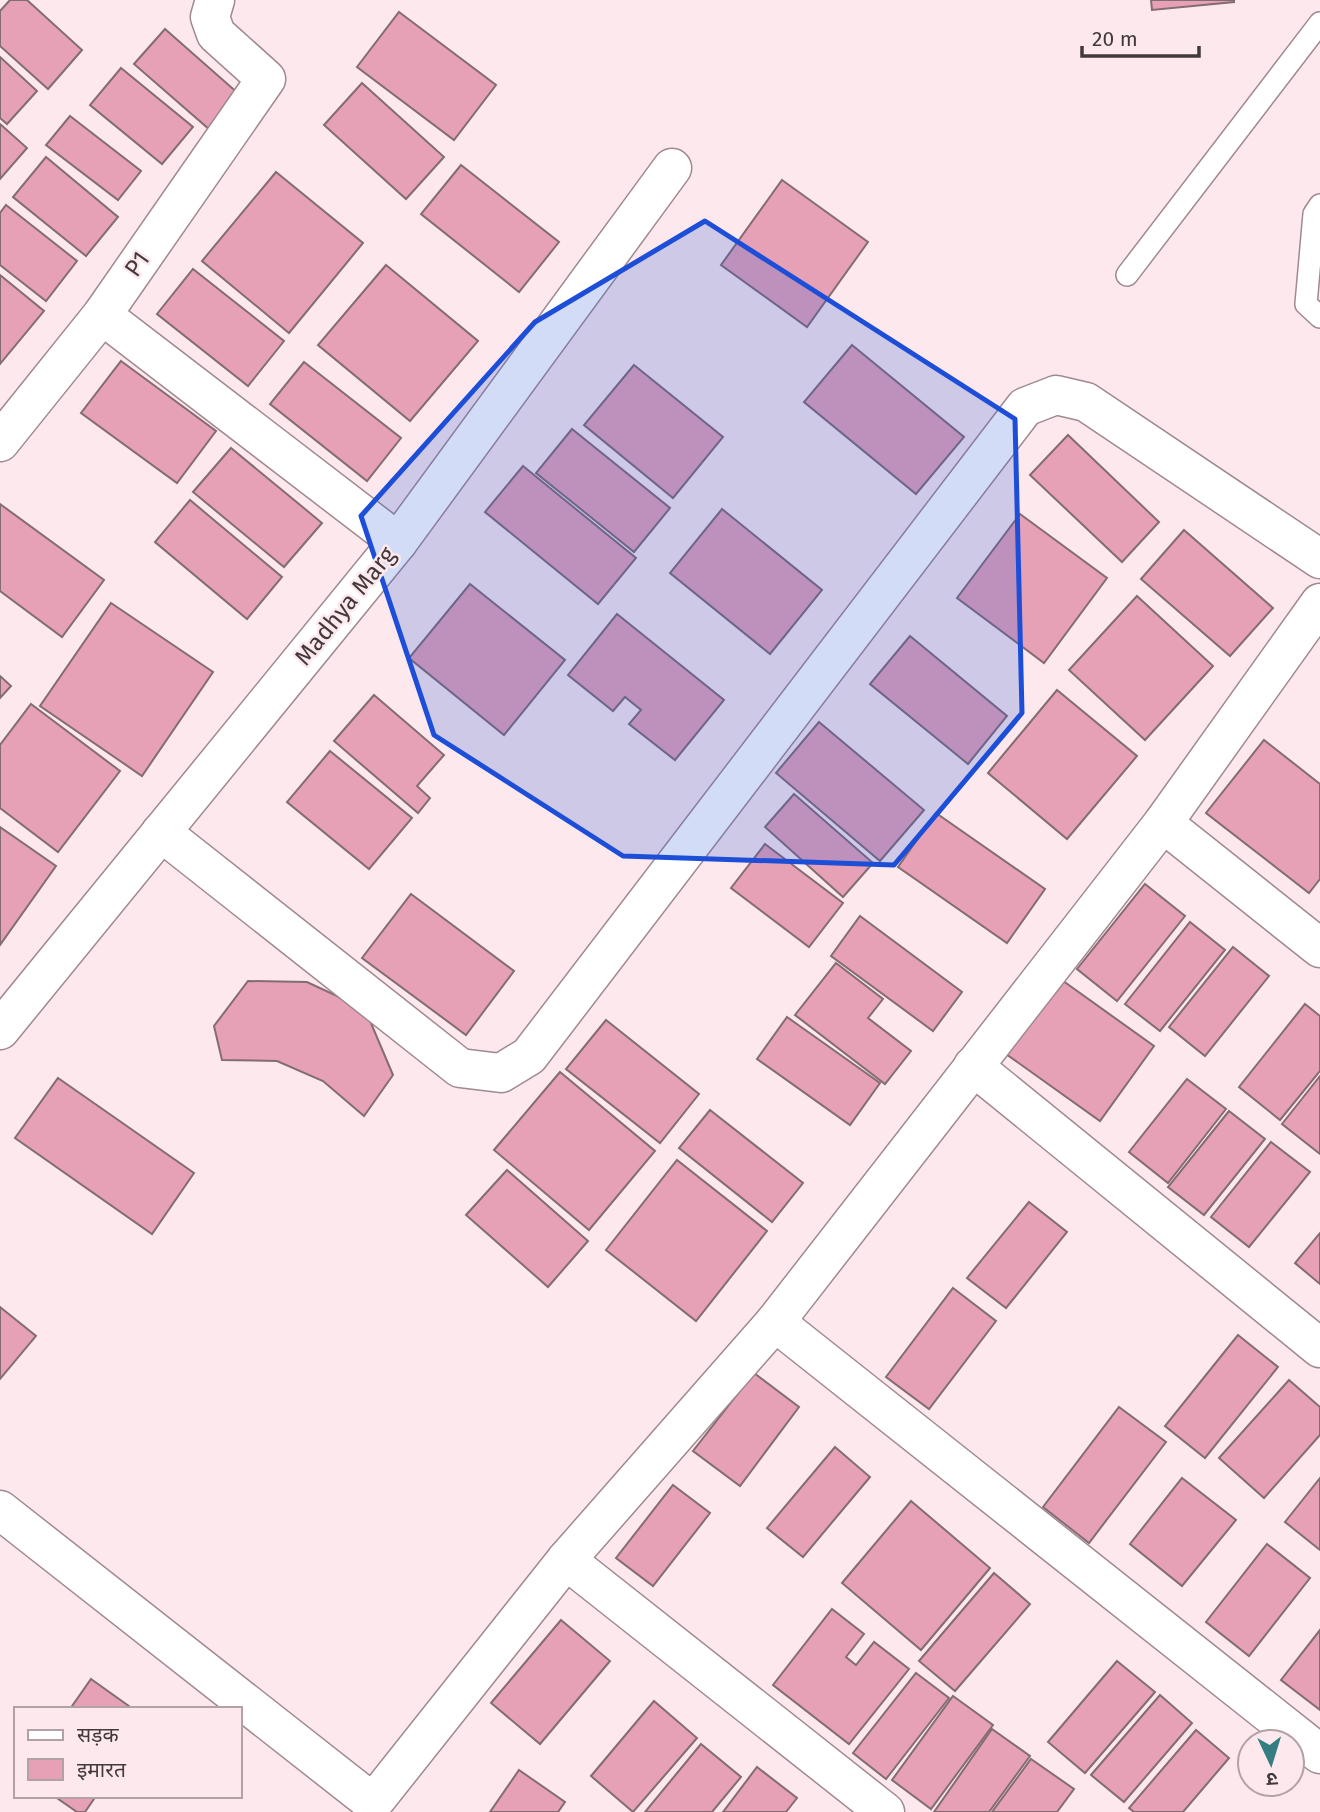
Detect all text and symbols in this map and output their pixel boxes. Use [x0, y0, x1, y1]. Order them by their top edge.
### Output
scale bar [1082, 14, 1199, 58]
text: 20 m [1092, 26, 1138, 52]
street label: P1 [119, 246, 155, 282]
street label: Madhya Marg [289, 541, 401, 671]
legend [14, 1707, 242, 1798]
text: सड़क [77, 1722, 119, 1748]
north arrow [1236, 1728, 1306, 1798]
text: इमारत [77, 1757, 127, 1783]
text: उ [1265, 1768, 1279, 1791]

